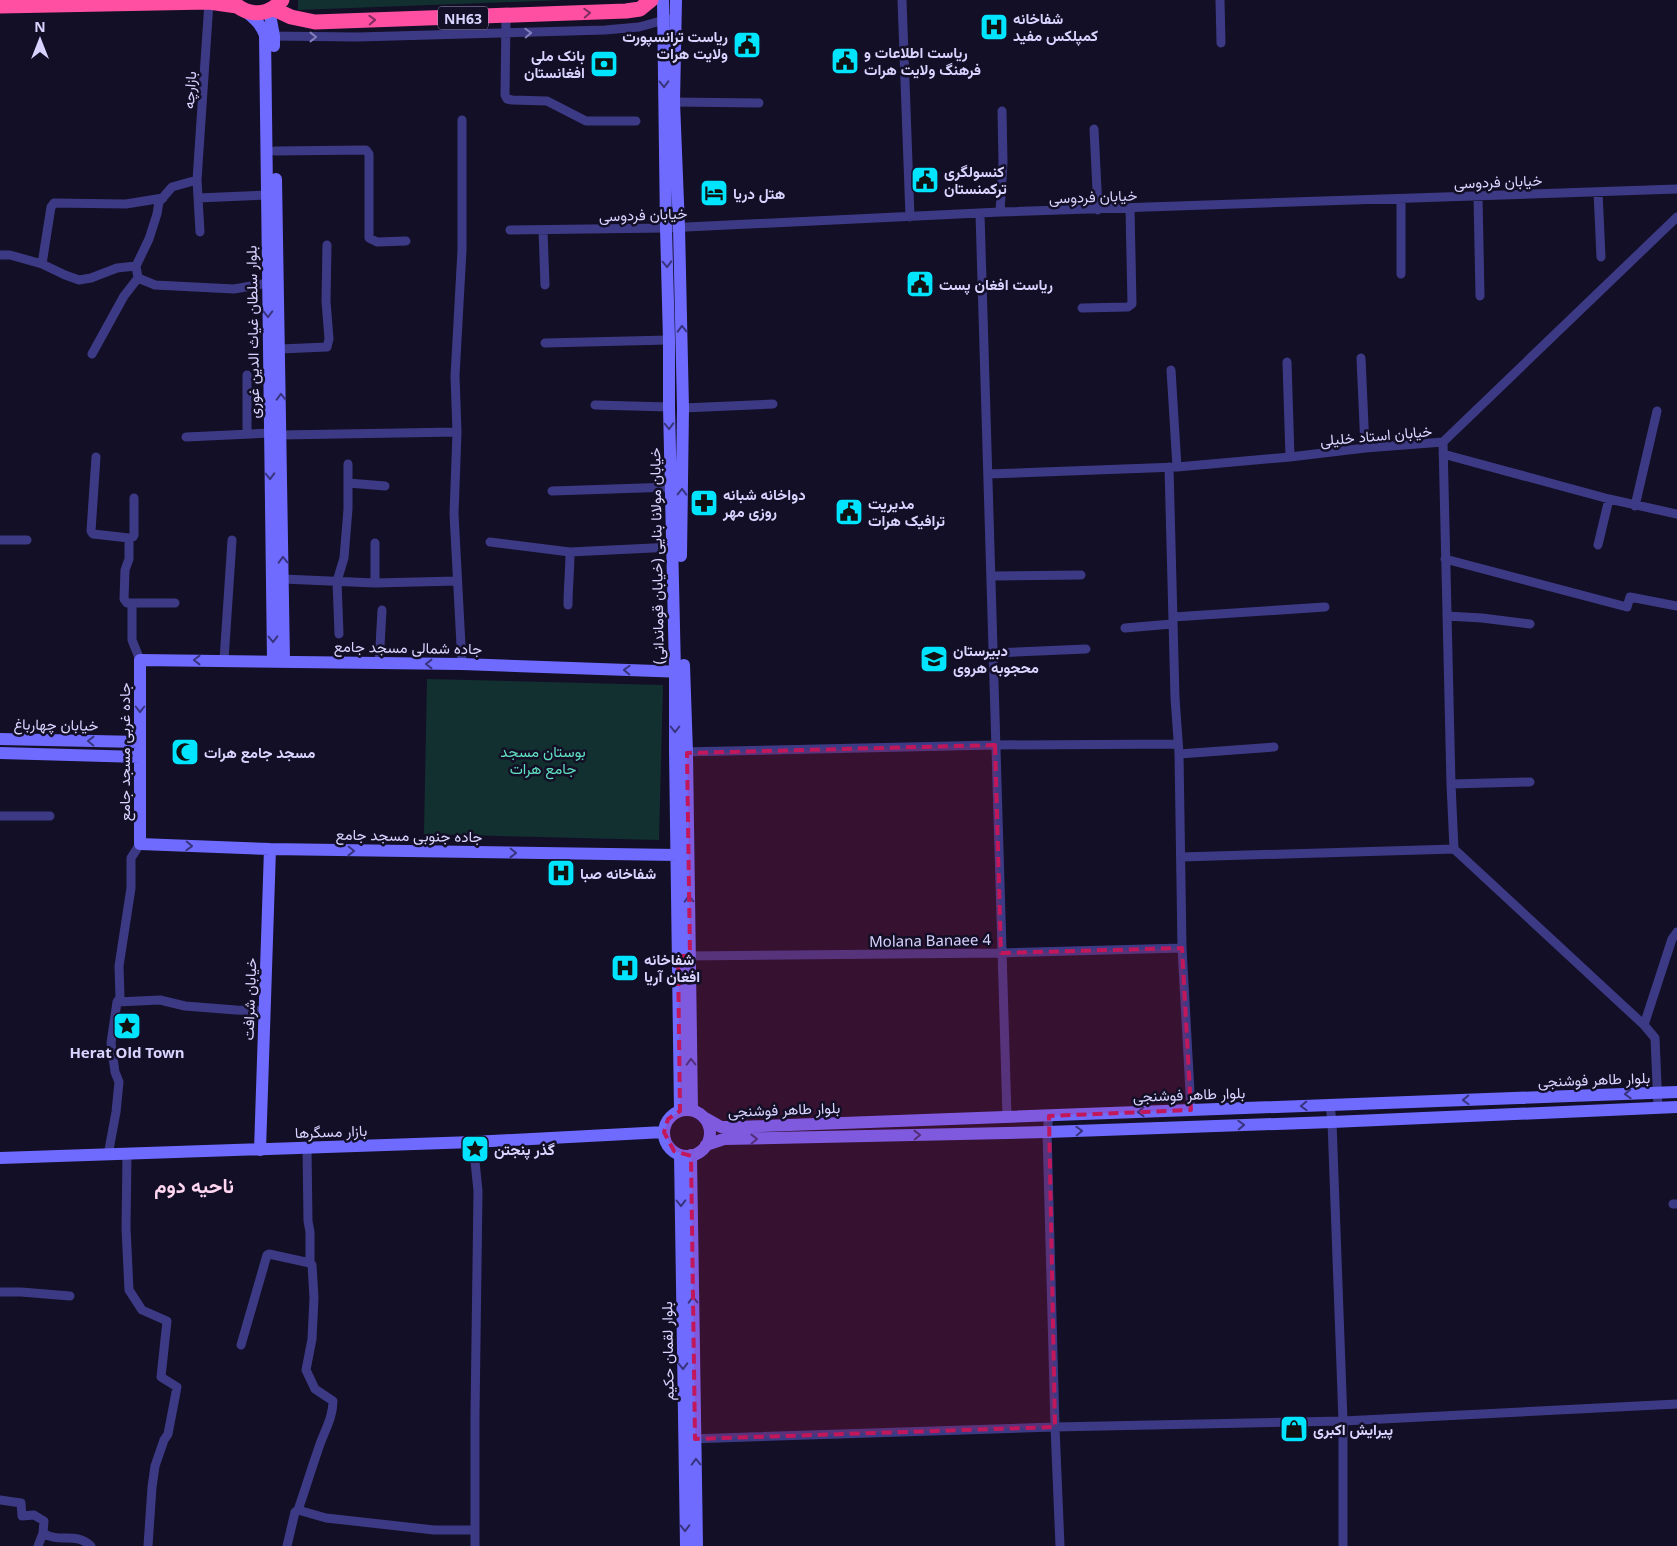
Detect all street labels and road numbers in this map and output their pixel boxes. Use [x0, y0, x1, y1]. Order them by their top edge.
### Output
road number: NH63 [438, 7, 488, 30]
street label: بازارچه [178, 70, 201, 110]
street label: خیابان فردوسی [1453, 169, 1543, 194]
street label: خیابان فردوسی [1048, 184, 1138, 209]
street label: خیابان فردوسی [598, 202, 688, 227]
street label: بلوار سلطان غیاث الدین غوری [240, 245, 265, 419]
street label: خیابان استاد خلیلی [1319, 420, 1433, 451]
street label: خیابان مولانا بنایی (خیابان قوماندانی) [644, 447, 669, 665]
street label: جاده شمالی مسجد جامع [334, 636, 482, 660]
street label: جاده غربی مسجد جامع [114, 683, 136, 821]
street label: خیابان چهارباغ [13, 713, 99, 737]
street label: جاده جنوبی مسجد جامع [335, 824, 483, 848]
street label: Molana Banaee 4 [869, 929, 991, 951]
street label: خیابان شرافت [238, 957, 260, 1041]
street label: بلوار طاهر فوشنجی [1537, 1067, 1651, 1092]
street label: بلوار طاهر فوشنجی [1132, 1082, 1246, 1107]
street label: بلوار طاهر فوشنجی [727, 1097, 841, 1122]
street label: بازار مسگرها [295, 1120, 367, 1142]
street label: بلوار لقمان حکیم [656, 1301, 679, 1401]

